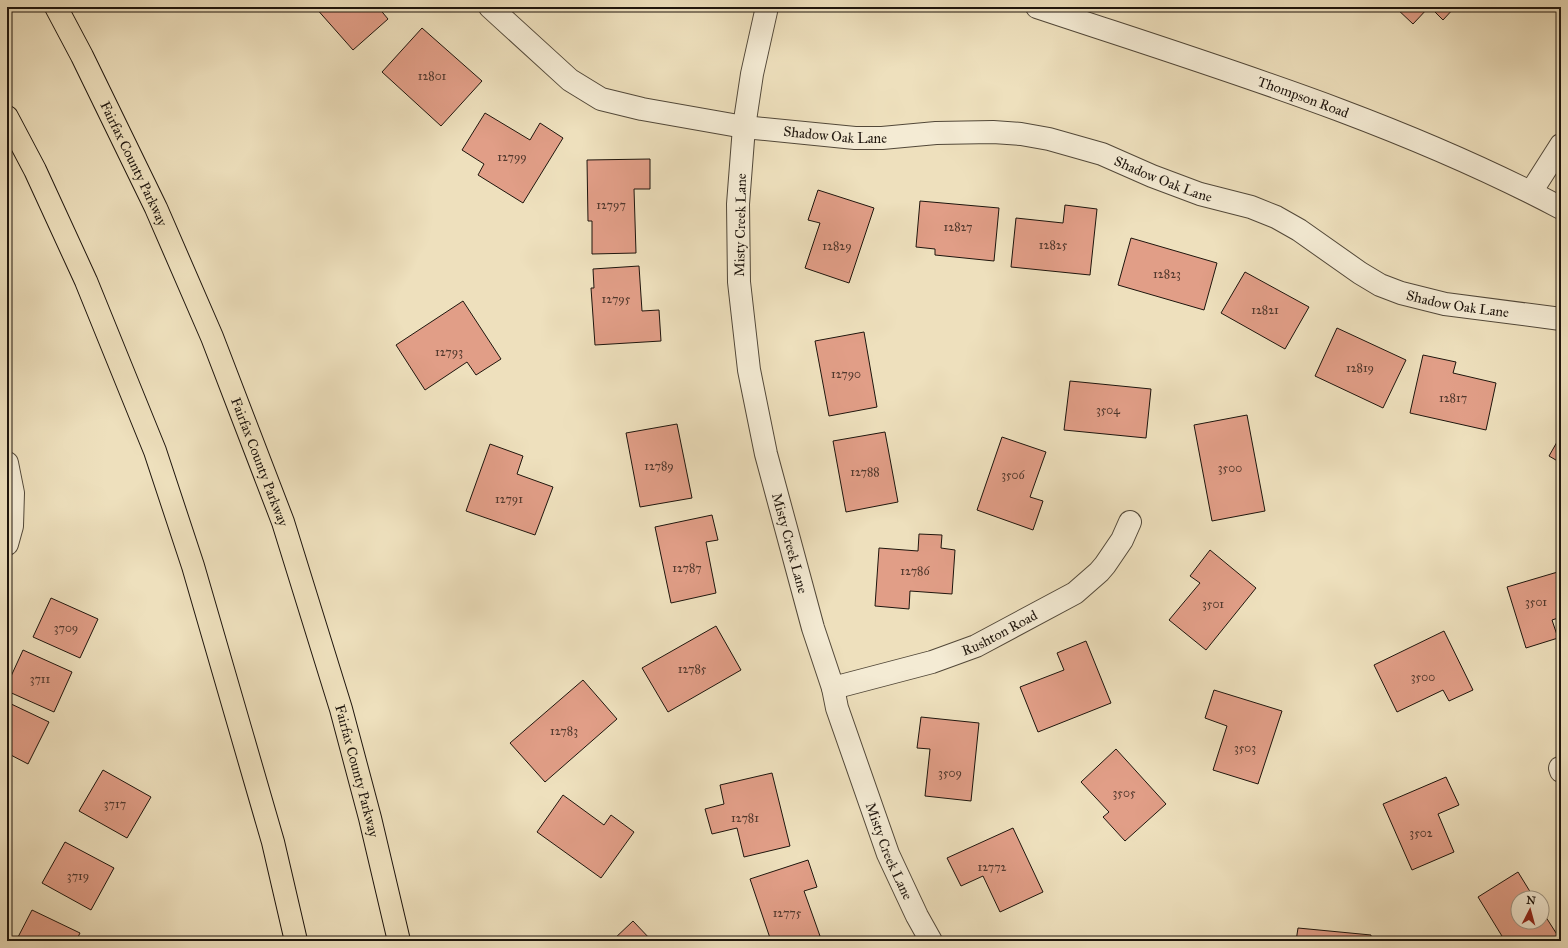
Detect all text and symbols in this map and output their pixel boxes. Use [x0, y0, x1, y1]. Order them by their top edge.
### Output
house number: 12801 [418, 69, 447, 83]
street label: Thompson Road [1255, 73, 1351, 122]
street label: Fairfax County Parkway [96, 98, 171, 229]
street label: Shadow Oak Lane [783, 123, 888, 147]
house number: 12799 [497, 150, 527, 164]
street label: Shadow Oak Lane [1111, 152, 1214, 206]
street label: Misty Creek Lane [731, 173, 750, 277]
house number: 12797 [596, 198, 626, 212]
house number: 12827 [943, 220, 973, 234]
house number: 12825 [1039, 238, 1068, 252]
house number: 12829 [822, 239, 852, 253]
house number: 12823 [1153, 267, 1181, 281]
street label: Shadow Oak Lane [1405, 287, 1510, 321]
house number: 12795 [602, 292, 631, 306]
house number: 12821 [1251, 303, 1279, 317]
house number: 12793 [435, 345, 463, 359]
house number: 12819 [1346, 361, 1374, 375]
house number: 12790 [831, 367, 861, 381]
house number: 12817 [1439, 391, 1467, 405]
street label: Fairfax County Parkway [227, 395, 292, 529]
house number: 3504 [1096, 403, 1120, 417]
house number: 12789 [644, 459, 674, 473]
house number: 3500 [1218, 461, 1242, 475]
house number: 12788 [850, 465, 880, 479]
house number: 3506 [1001, 468, 1026, 482]
street label: Misty Creek Lane [768, 491, 811, 595]
house number: 12791 [495, 492, 523, 506]
house number: 12787 [672, 561, 702, 575]
house number: 12786 [900, 564, 930, 578]
house number: 3501 [1525, 595, 1547, 609]
house number: 3501 [1202, 597, 1224, 611]
street label: Rushton Road [960, 607, 1040, 659]
house number: 3709 [54, 621, 78, 635]
house number: 12785 [678, 662, 707, 676]
house number: 3500 [1411, 670, 1435, 684]
house number: 3711 [30, 672, 51, 686]
street label: Fairfax County Parkway [331, 702, 382, 839]
house number: 12783 [550, 724, 578, 738]
house number: 3503 [1234, 741, 1256, 755]
house number: 3509 [938, 766, 962, 780]
house number: 3505 [1113, 786, 1136, 800]
house number: 3717 [104, 797, 126, 811]
street label: Misty Creek Lane [862, 800, 916, 903]
house number: 12781 [731, 811, 759, 825]
house number: 3502 [1409, 826, 1433, 840]
house number: 12772 [977, 860, 1007, 874]
house number: 3719 [67, 869, 89, 883]
north arrow [1510, 890, 1550, 930]
text: N [1526, 894, 1537, 908]
house number: 12775 [773, 906, 802, 920]

